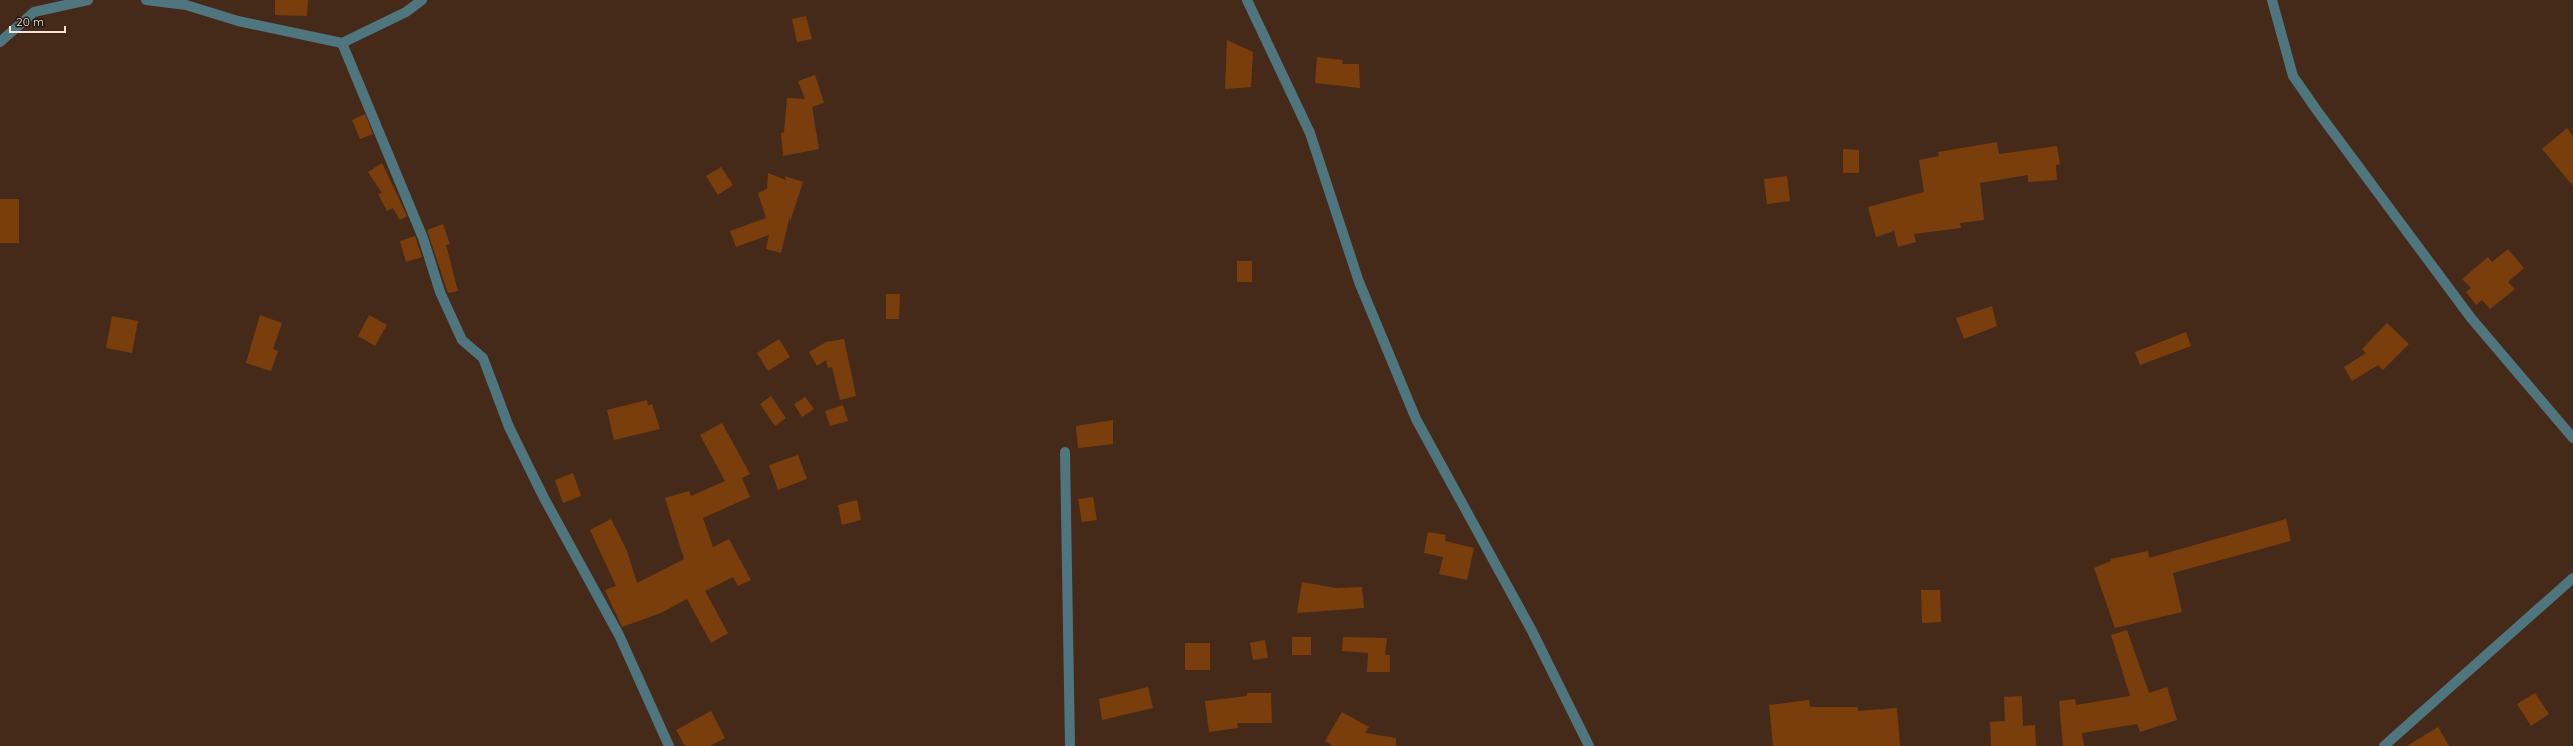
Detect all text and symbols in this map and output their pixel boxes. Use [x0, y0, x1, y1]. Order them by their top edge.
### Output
scale bar [10, 8, 65, 34]
text: 20 m [16, 14, 44, 29]

